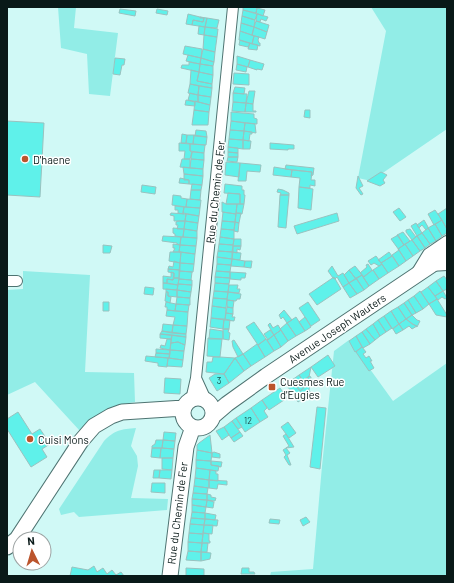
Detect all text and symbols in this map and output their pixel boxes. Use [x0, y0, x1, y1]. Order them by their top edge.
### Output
street label: Rue du Chemin de Fer [203, 140, 227, 244]
place label: D'haene [33, 153, 71, 166]
marker: D'haene [20, 154, 30, 164]
street label: Avenue Joseph Wauters [286, 291, 388, 365]
house number: 3 [217, 375, 222, 386]
place label: Cuesmes Rue d'Eugies [280, 375, 345, 401]
marker: Cuesmes Rue d'Eugies [267, 382, 277, 392]
house number: 12 [244, 415, 252, 426]
place label: Cuisi Mons [38, 433, 89, 446]
marker: Cuisi Mons [25, 434, 35, 444]
street label: Rue du Chemin de Fer [164, 461, 190, 565]
north arrow [12, 531, 52, 571]
text: N [27, 534, 35, 547]

